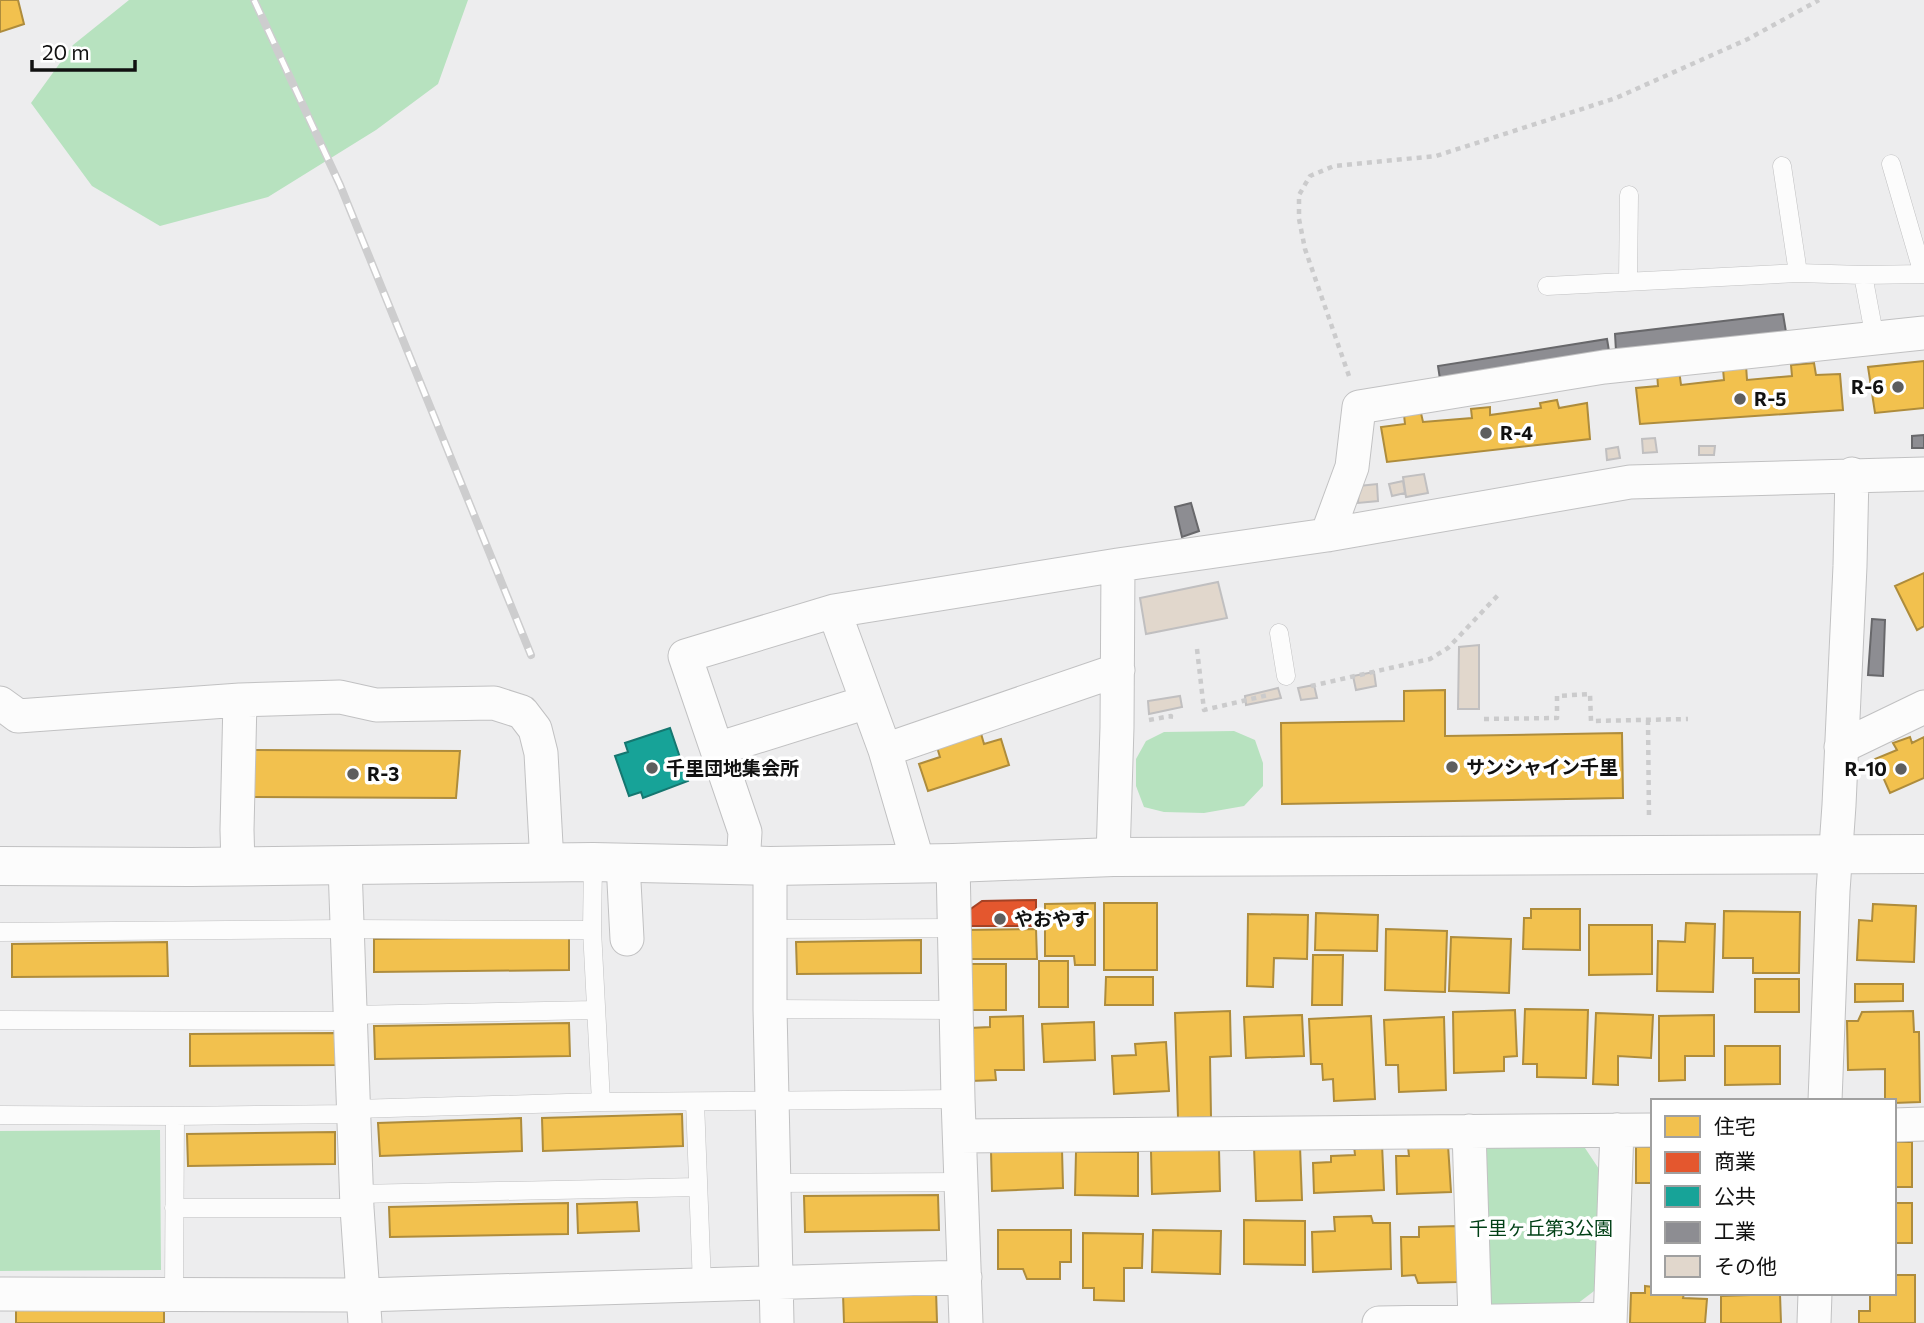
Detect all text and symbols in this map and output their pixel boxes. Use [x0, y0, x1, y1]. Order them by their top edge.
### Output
scale bar [32, 28, 135, 72]
text: 20 m [42, 39, 90, 64]
place label: R-6 [1851, 375, 1884, 398]
marker: R-6 [1890, 379, 1906, 395]
place label: R-5 [1754, 387, 1786, 410]
marker: R-5 [1732, 391, 1748, 407]
place label: R-4 [1500, 421, 1533, 444]
marker: R-4 [1478, 425, 1494, 441]
place label: サンシャイン千里 [1466, 755, 1618, 778]
place label: 千里団地集会所 [666, 756, 799, 779]
place label: R-10 [1845, 757, 1887, 780]
marker: サンシャイン千里 [1444, 759, 1460, 775]
marker: 千里団地集会所 [644, 760, 660, 776]
marker: R-10 [1893, 761, 1909, 777]
place label: R-3 [367, 762, 399, 785]
marker: R-3 [345, 766, 361, 782]
place label: やおやす [1014, 907, 1090, 930]
marker: やおやす [992, 911, 1008, 927]
legend [1651, 1099, 1896, 1295]
text: 住宅 [1714, 1113, 1756, 1138]
text: 商業 [1714, 1148, 1756, 1173]
text: 公共 [1714, 1183, 1756, 1208]
park label: 千里ヶ丘第3公園 [1469, 1216, 1613, 1239]
text: 工業 [1714, 1218, 1756, 1243]
text: その他 [1714, 1253, 1777, 1278]

